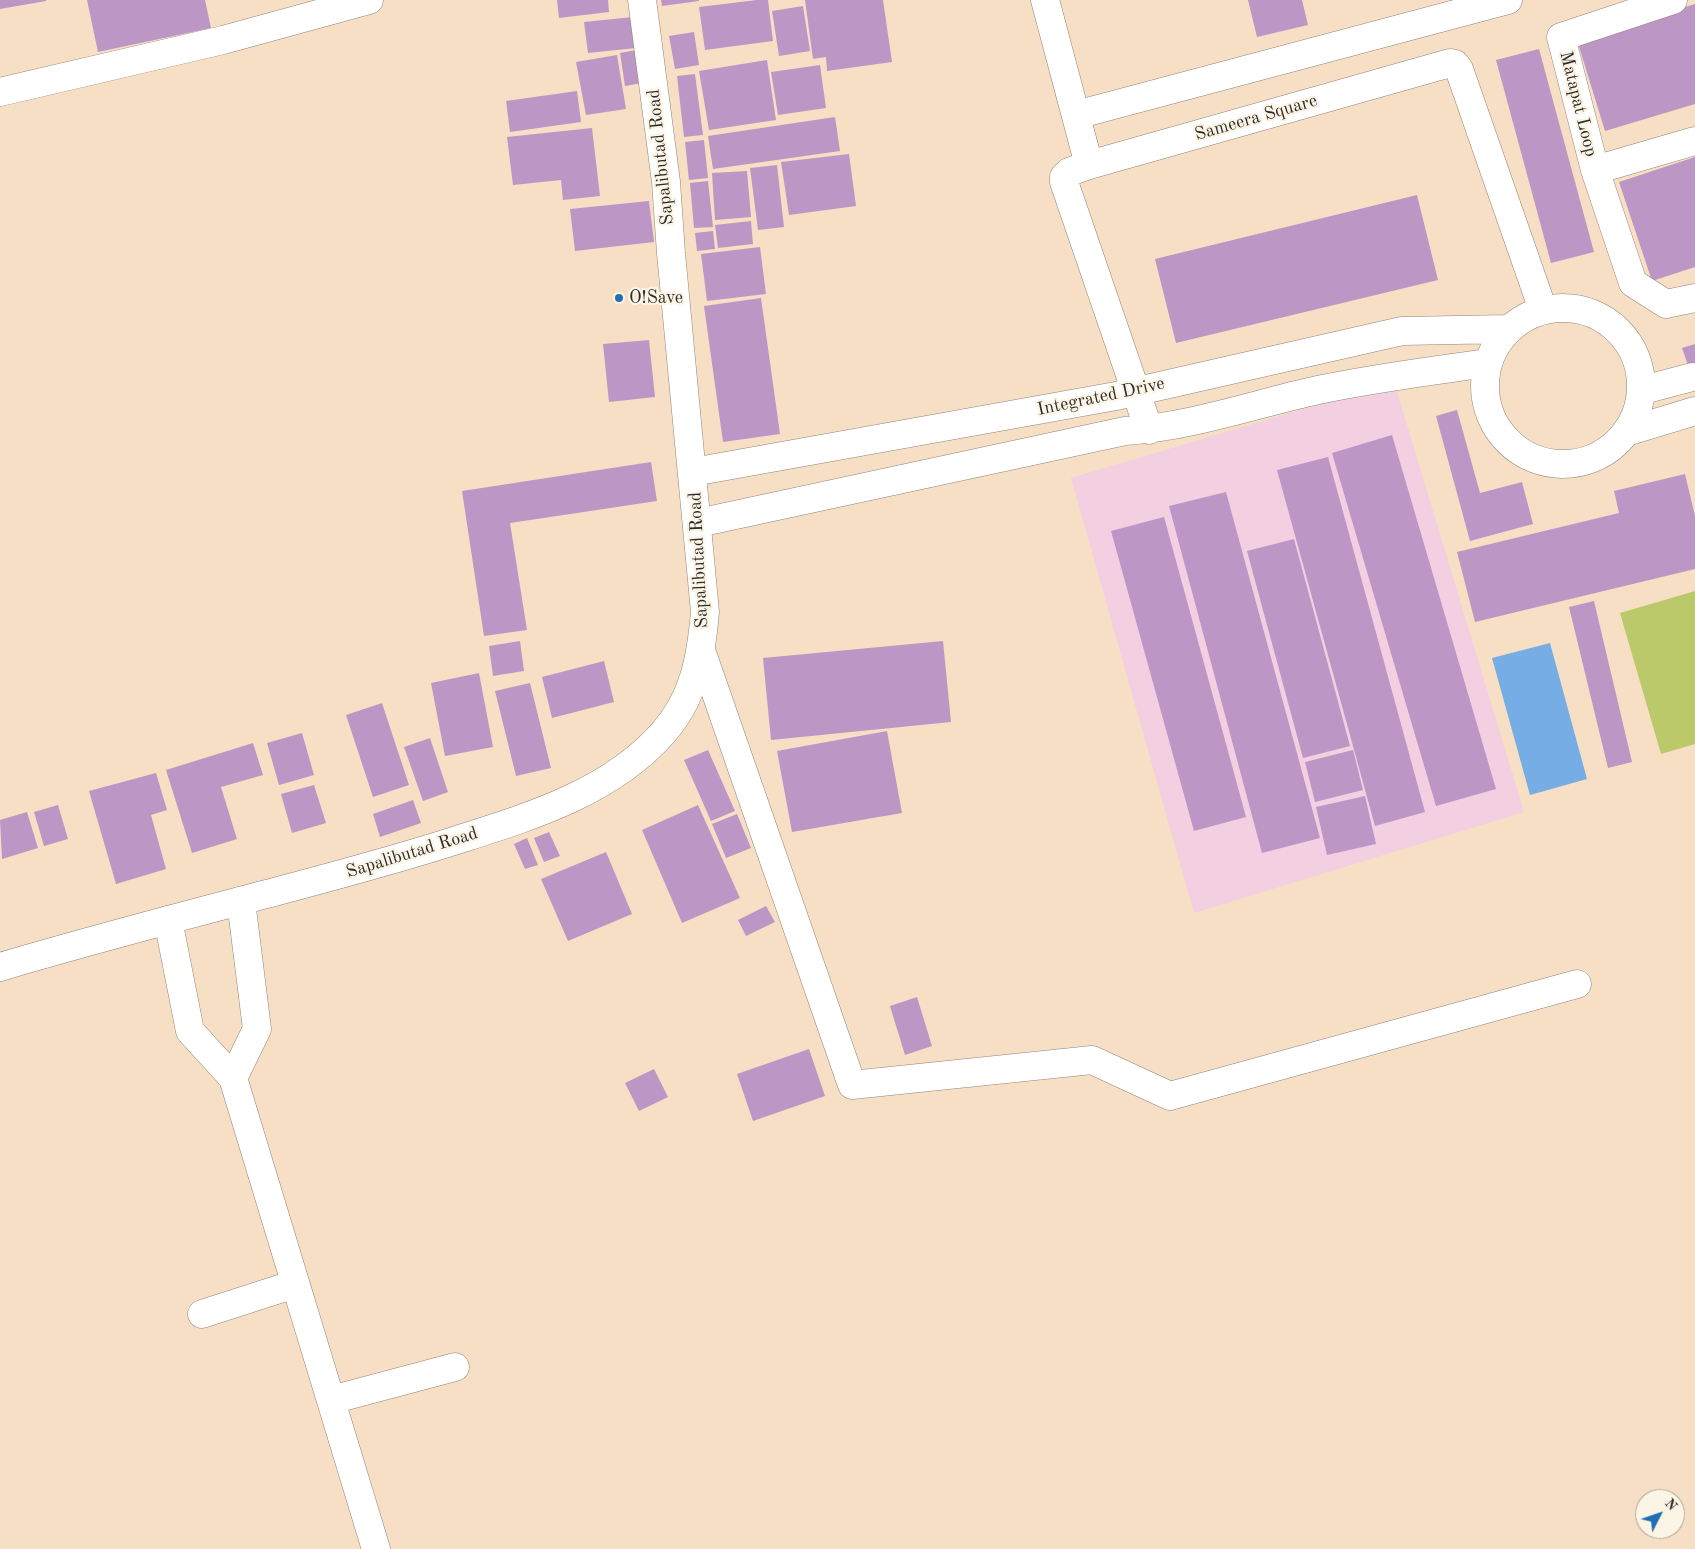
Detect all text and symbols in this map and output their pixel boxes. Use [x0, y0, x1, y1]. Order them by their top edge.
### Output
street label: Matapat Loop [1554, 49, 1602, 159]
street label: Sapalibutad Road [643, 88, 679, 226]
street label: Sameera Square [1192, 90, 1320, 146]
place label: O!Save [629, 287, 683, 309]
marker: O!Save [613, 292, 625, 304]
street label: Integrated Drive [1035, 373, 1167, 421]
street label: Sapalibutad Road [685, 491, 713, 629]
street label: Sapalibutad Road [344, 823, 480, 883]
north arrow [1635, 1489, 1685, 1539]
text: N [1662, 1496, 1679, 1513]

